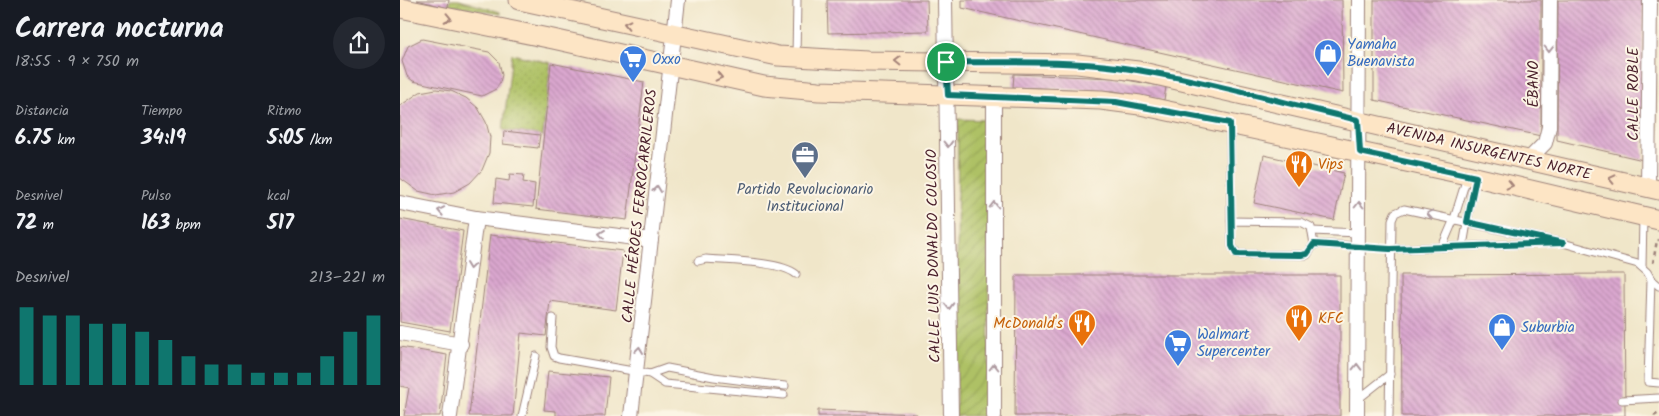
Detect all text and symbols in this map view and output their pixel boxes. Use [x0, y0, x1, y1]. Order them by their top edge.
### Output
text: Carrera nocturna [15, 7, 224, 52]
one-way arrow [443, 13, 452, 23]
button: share [333, 17, 385, 69]
one-way arrow [622, 19, 631, 30]
place label: Yamaha Buenavista [1347, 33, 1415, 74]
shop icon: Yamaha Buenavista [1313, 38, 1343, 77]
pin [925, 41, 967, 83]
supermarket icon: Oxxo [618, 44, 648, 83]
one-way arrow [1544, 45, 1554, 53]
street label: CALLE ROBLE [1622, 46, 1646, 141]
place label: Oxxo [652, 48, 681, 72]
icon: arrive [932, 48, 960, 76]
text: 18:55 · 9 × 750 m [15, 49, 139, 74]
one-way arrow [893, 56, 901, 66]
street label: ÉBANO [1522, 61, 1546, 107]
one-way arrow [714, 71, 723, 82]
street label: CALLE HÉROES FERROCARRILEROS [616, 88, 664, 324]
text: Distancia [15, 100, 69, 122]
text: Tiempo [141, 100, 182, 122]
text: Ritmo [267, 100, 301, 122]
street label: AVENIDA INSURGENTES NORTE [1384, 117, 1595, 188]
text: 6.75 [15, 122, 52, 155]
text: 34:19 [141, 122, 186, 155]
text: 5:05 [267, 122, 304, 155]
text: km [52, 129, 75, 151]
text: /km [304, 129, 332, 151]
office icon: Partido Revolucionario Institucional [790, 140, 820, 179]
one-way arrow [943, 140, 953, 148]
street label: CALLE LUIS DONALDO COLOSIO [920, 149, 948, 363]
restaurant icon: Vips [1284, 149, 1314, 188]
place label: Vips [1318, 153, 1344, 177]
one-way arrow [1607, 174, 1616, 185]
place label: Partido Revolucionario Institucional [737, 178, 874, 219]
one-way arrow [1505, 179, 1514, 190]
one-way arrow [651, 184, 662, 192]
text: Desnivel [15, 185, 63, 207]
text: Pulso [141, 185, 171, 207]
text: kcal [267, 185, 290, 207]
one-way arrow [989, 201, 999, 208]
one-way arrow [1354, 201, 1364, 208]
one-way arrow [437, 206, 446, 217]
text: 72 [15, 207, 37, 240]
text: 163 [141, 207, 170, 240]
text: 517 [267, 207, 294, 240]
one-way arrow [1425, 210, 1434, 220]
text: m [37, 214, 54, 236]
text: bpm [170, 214, 201, 236]
one-way arrow [598, 229, 606, 240]
one-way arrow [465, 263, 476, 271]
text: Desnivel [15, 265, 70, 290]
text: 213–221 m [309, 265, 385, 290]
one-way arrow [944, 302, 955, 310]
restaurant icon: KFC [1284, 303, 1314, 342]
place label: KFC [1318, 307, 1344, 331]
restaurant icon: McDonald's [1067, 308, 1097, 347]
place label: McDonald's [993, 312, 1064, 336]
shop icon: Suburbia [1487, 312, 1517, 351]
place label: Suburbia [1521, 316, 1575, 340]
place label: Walmart Supercenter [1197, 323, 1271, 364]
supermarket icon: Walmart Supercenter [1163, 328, 1193, 367]
one-way arrow [633, 346, 644, 354]
one-way arrow [989, 363, 999, 371]
one-way arrow [1352, 363, 1362, 371]

